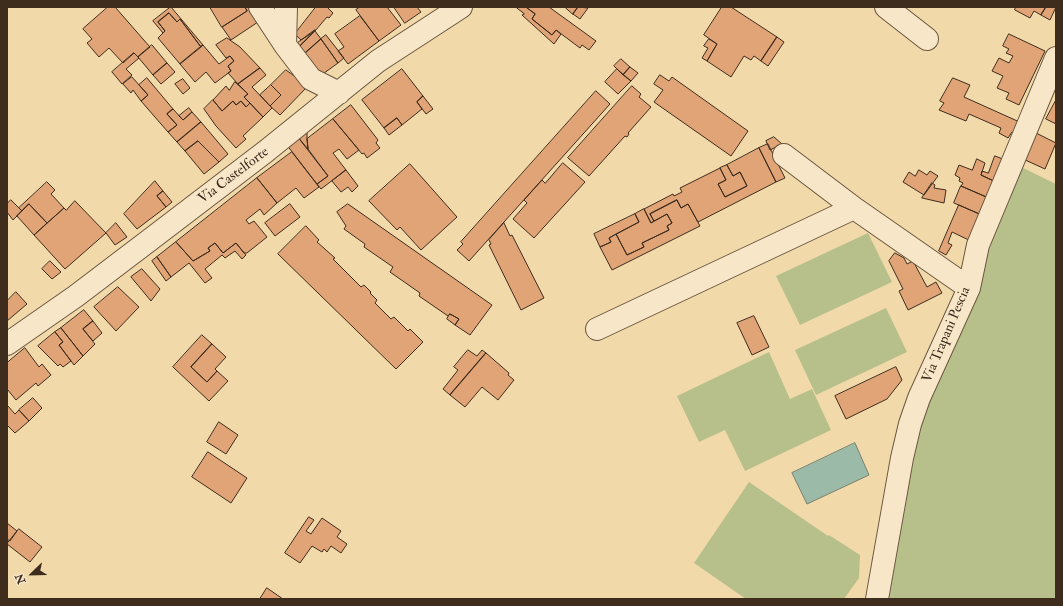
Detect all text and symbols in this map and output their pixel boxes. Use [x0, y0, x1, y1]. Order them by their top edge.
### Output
street label: Via Castelforte [195, 144, 273, 208]
street label: Via Trapani Pescia [919, 285, 975, 385]
north arrow [12, 554, 52, 594]
text: N [13, 572, 28, 586]

